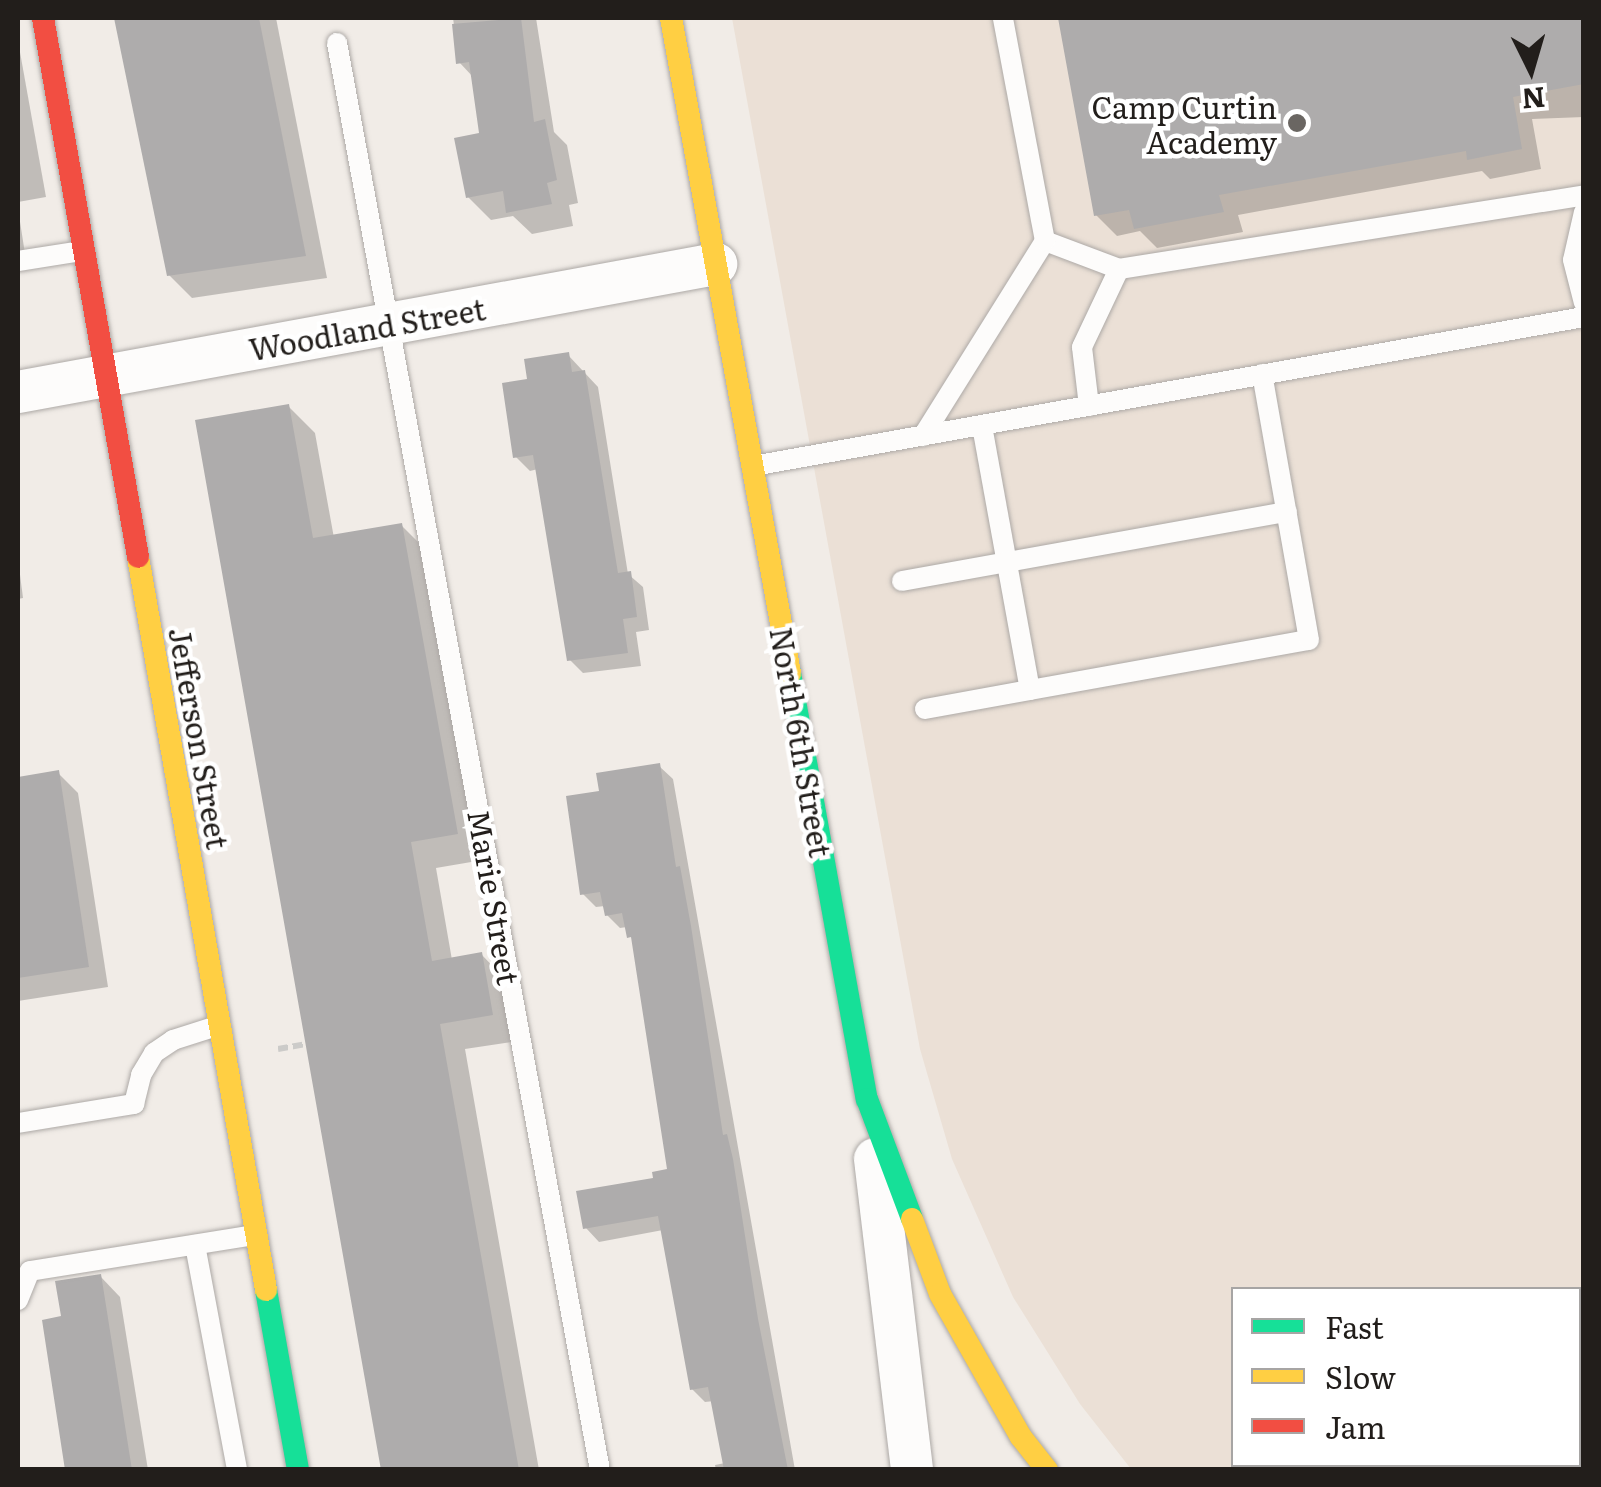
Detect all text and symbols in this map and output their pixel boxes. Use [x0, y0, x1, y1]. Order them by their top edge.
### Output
north arrow [1481, 20, 1581, 120]
text: N [1520, 78, 1547, 122]
place label: Camp Curtin Academy [1091, 88, 1277, 158]
marker: Camp Curtin Academy [1286, 112, 1308, 134]
street label: Woodland Street [246, 289, 488, 367]
street label: Jefferson Street [163, 624, 237, 852]
street label: North 6th Street [764, 624, 840, 860]
street label: Marie Street [462, 807, 528, 987]
legend [1231, 1287, 1581, 1467]
text: Fast [1325, 1304, 1384, 1348]
text: Slow [1325, 1354, 1396, 1398]
text: Jam [1325, 1404, 1385, 1448]

